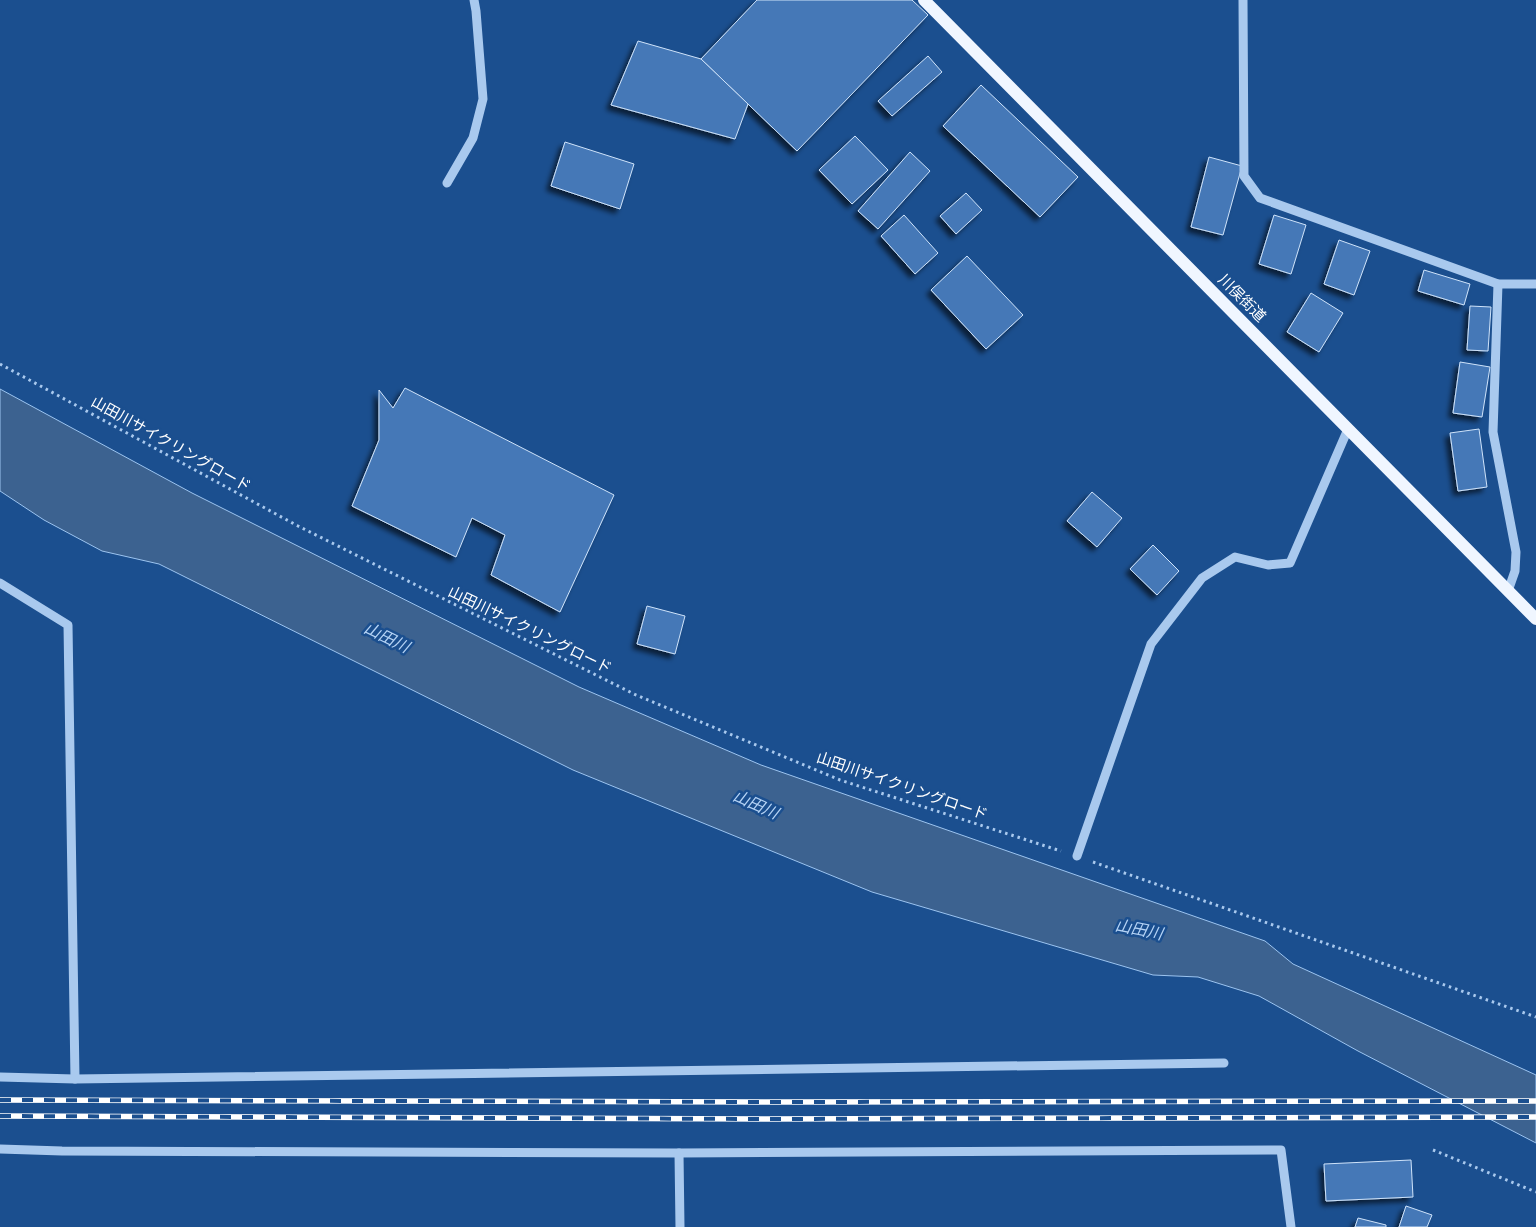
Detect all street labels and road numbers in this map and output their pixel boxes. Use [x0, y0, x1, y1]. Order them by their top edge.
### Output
street label: 川俣街道 [1215, 270, 1270, 325]
street label: 山田川サイクリングロード [89, 392, 254, 495]
street label: 山田川サイクリングロード [446, 582, 615, 677]
street label: 山田川サイクリングロード [814, 747, 990, 823]

